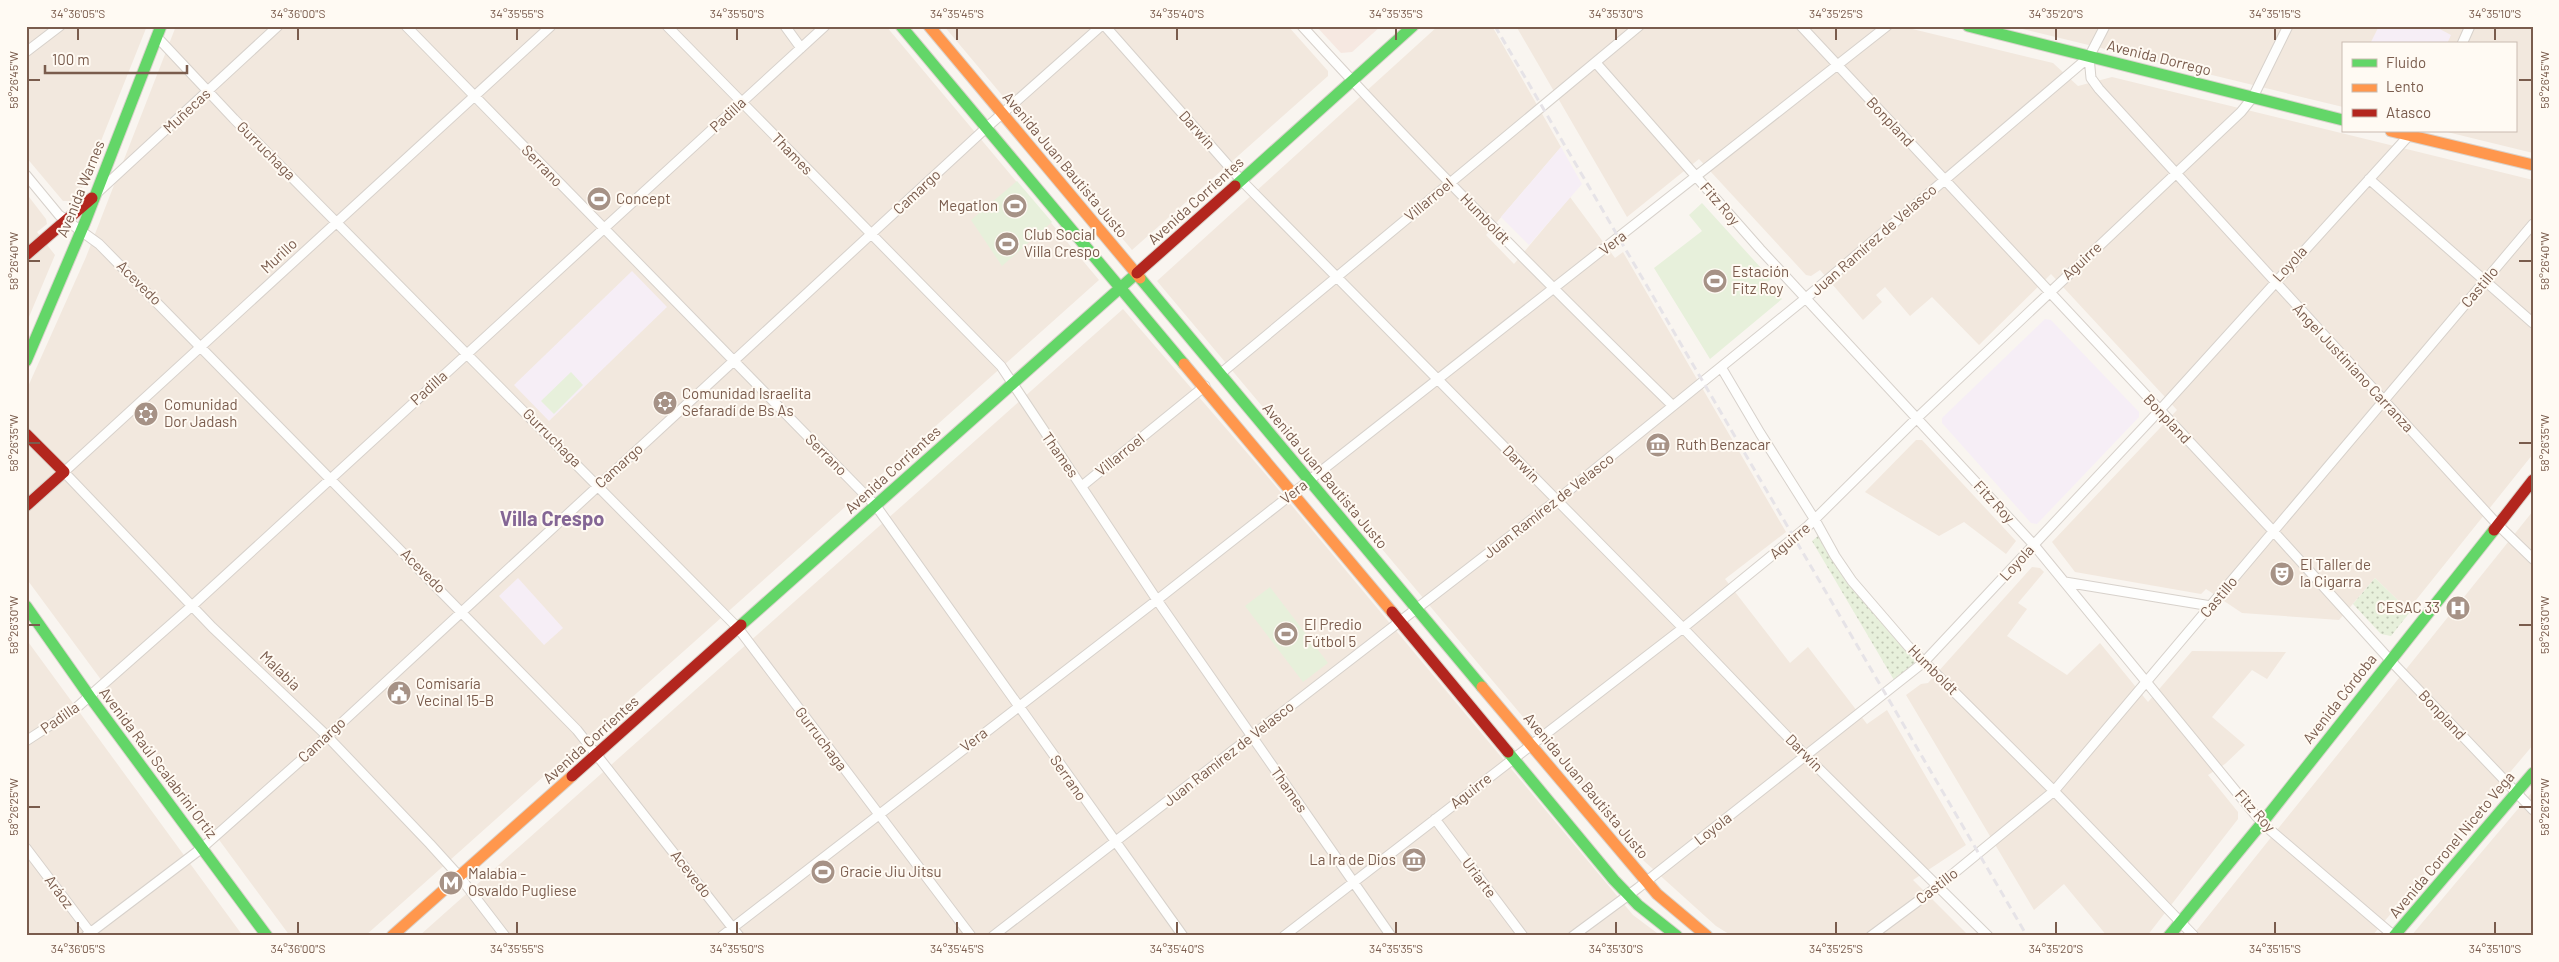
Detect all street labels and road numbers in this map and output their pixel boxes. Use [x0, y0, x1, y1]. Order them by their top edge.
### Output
street label: Avenida Dorrego [2105, 35, 2213, 79]
street label: Muñecas [159, 84, 213, 136]
street label: Avenida Juan Bautista Justo [1000, 88, 1132, 241]
street label: Padilla [705, 93, 749, 136]
street label: Bonpland [1863, 93, 1918, 150]
street label: Darwin [1176, 106, 1220, 152]
street label: Gurruchaga [234, 117, 300, 183]
street label: Thames [768, 128, 817, 178]
street label: Avenida Warnes [52, 138, 108, 240]
street label: Serrano [518, 141, 567, 190]
street label: Avenida Corrientes [1144, 153, 1247, 248]
street label: Camargo [889, 165, 944, 218]
street label: Villarroel [1400, 174, 1456, 225]
street label: Fitz Roy [1697, 178, 1744, 229]
street label: Juan Ramírez de Velasco [1807, 180, 1940, 299]
street label: Humboldt [1457, 189, 1514, 247]
street label: Vera [1595, 226, 1629, 258]
street label: Murillo [256, 234, 300, 277]
street label: Aguirre [2058, 237, 2105, 283]
street label: Loyola [2268, 242, 2310, 285]
street label: Acevedo [114, 256, 166, 308]
street label: Castillo [2457, 262, 2502, 311]
street label: Ángel Justiniano Carranza [2289, 299, 2418, 435]
street label: Padilla [406, 366, 450, 408]
street label: Bonpland [2140, 390, 2195, 447]
street label: Avenida Juan Bautista Justo [1260, 399, 1392, 552]
street label: Gurruchaga [520, 404, 586, 470]
street label: Avenida Corrientes [841, 422, 944, 517]
street label: Thames [1039, 428, 1083, 481]
street label: Villarroel [1091, 429, 1147, 479]
street label: Serrano [802, 430, 851, 479]
street label: Camargo [591, 439, 646, 491]
street label: Darwin [1499, 441, 1544, 486]
street label: Juan Ramírez de Velasco [1480, 449, 1617, 562]
street label: Vera [1276, 475, 1310, 507]
street label: Fitz Roy [1971, 476, 2019, 526]
street label: Aguirre [1765, 518, 1813, 562]
street label: Loyola [1995, 541, 2037, 584]
street label: Acevedo [398, 544, 450, 596]
street label: Castillo [2196, 572, 2241, 621]
street label: Humboldt [1905, 640, 1963, 698]
street label: Malabia [257, 647, 305, 694]
street label: Avenida Córdoba [2299, 650, 2380, 747]
street label: Avenida Raúl Scalabrini Ortiz [96, 683, 222, 842]
street label: Bonpland [2415, 686, 2470, 743]
street label: Avenida Corrientes [539, 692, 642, 787]
street label: Padilla [37, 697, 82, 737]
street label: Juan Ramírez de Velasco [1160, 697, 1297, 810]
street label: Gurruchaga [792, 703, 852, 774]
street label: Avenida Juan Bautista Justo [1521, 709, 1653, 862]
street label: Camargo [294, 713, 349, 766]
street label: Vera [956, 723, 990, 755]
street label: Darwin [1782, 730, 1827, 775]
street label: Serrano [1047, 751, 1091, 804]
street label: Thames [1268, 763, 1312, 816]
street label: Aguirre [1446, 768, 1495, 812]
street label: Avenida Coronel Niceto Vega [2385, 768, 2518, 921]
street label: Fitz Roy [2232, 785, 2280, 836]
street label: Loyola [1690, 808, 1735, 848]
street label: Acevedo [668, 846, 716, 901]
street label: Uriarte [1459, 854, 1501, 901]
street label: Castillo [1912, 863, 1961, 907]
street label: Aráoz [41, 871, 78, 912]

